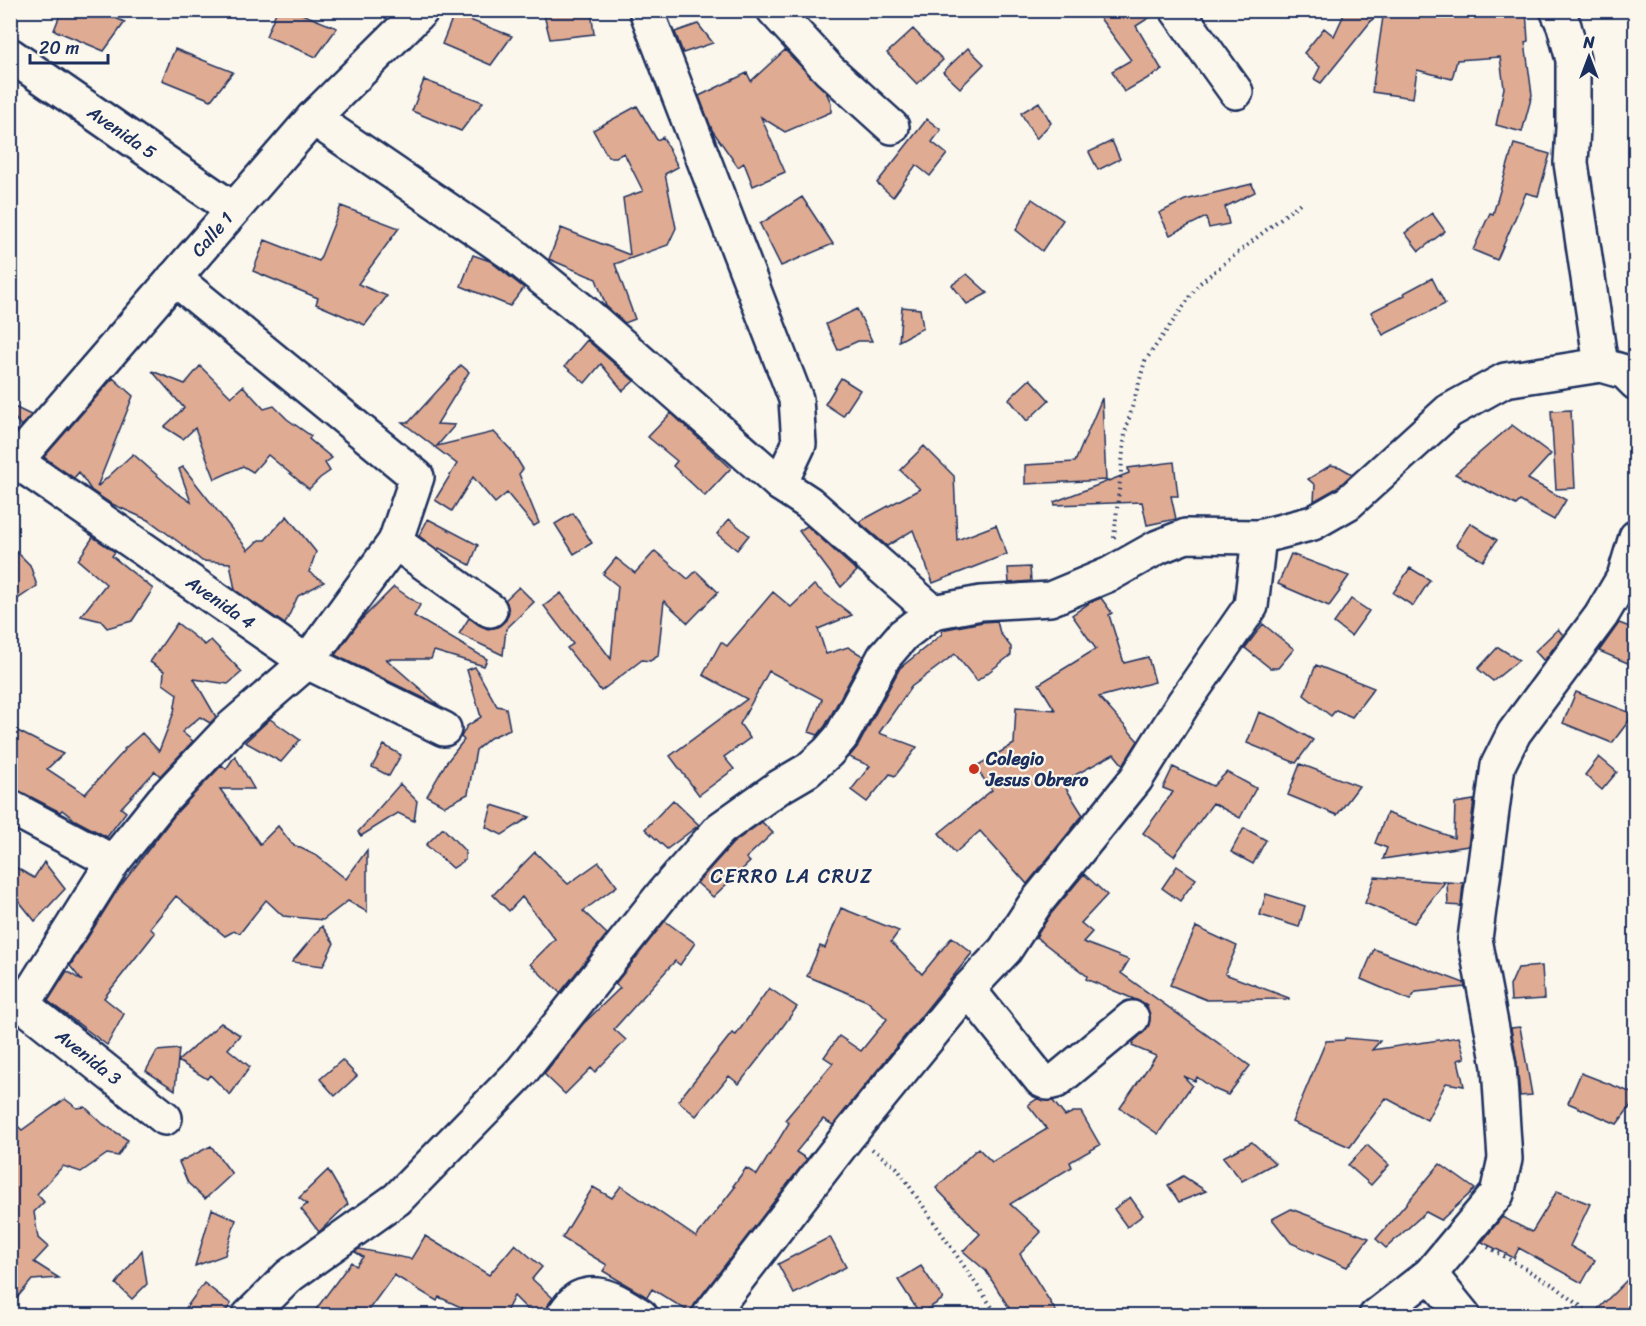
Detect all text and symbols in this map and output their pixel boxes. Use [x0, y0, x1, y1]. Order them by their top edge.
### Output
scale bar [30, 27, 108, 65]
north arrow [1559, 27, 1619, 87]
text: N [1582, 28, 1595, 57]
text: 20 m [39, 32, 79, 64]
street label: Avenida 5 [80, 96, 163, 168]
street label: Calle 1 [183, 204, 242, 265]
street label: Avenida 4 [178, 566, 262, 638]
place label: Colegio Jesus Obrero [985, 743, 1089, 796]
marker: Colegio Jesus Obrero [967, 762, 981, 776]
district label: CERRO LA CRUZ [711, 859, 873, 894]
street label: Avenida 3 [48, 1020, 129, 1094]

